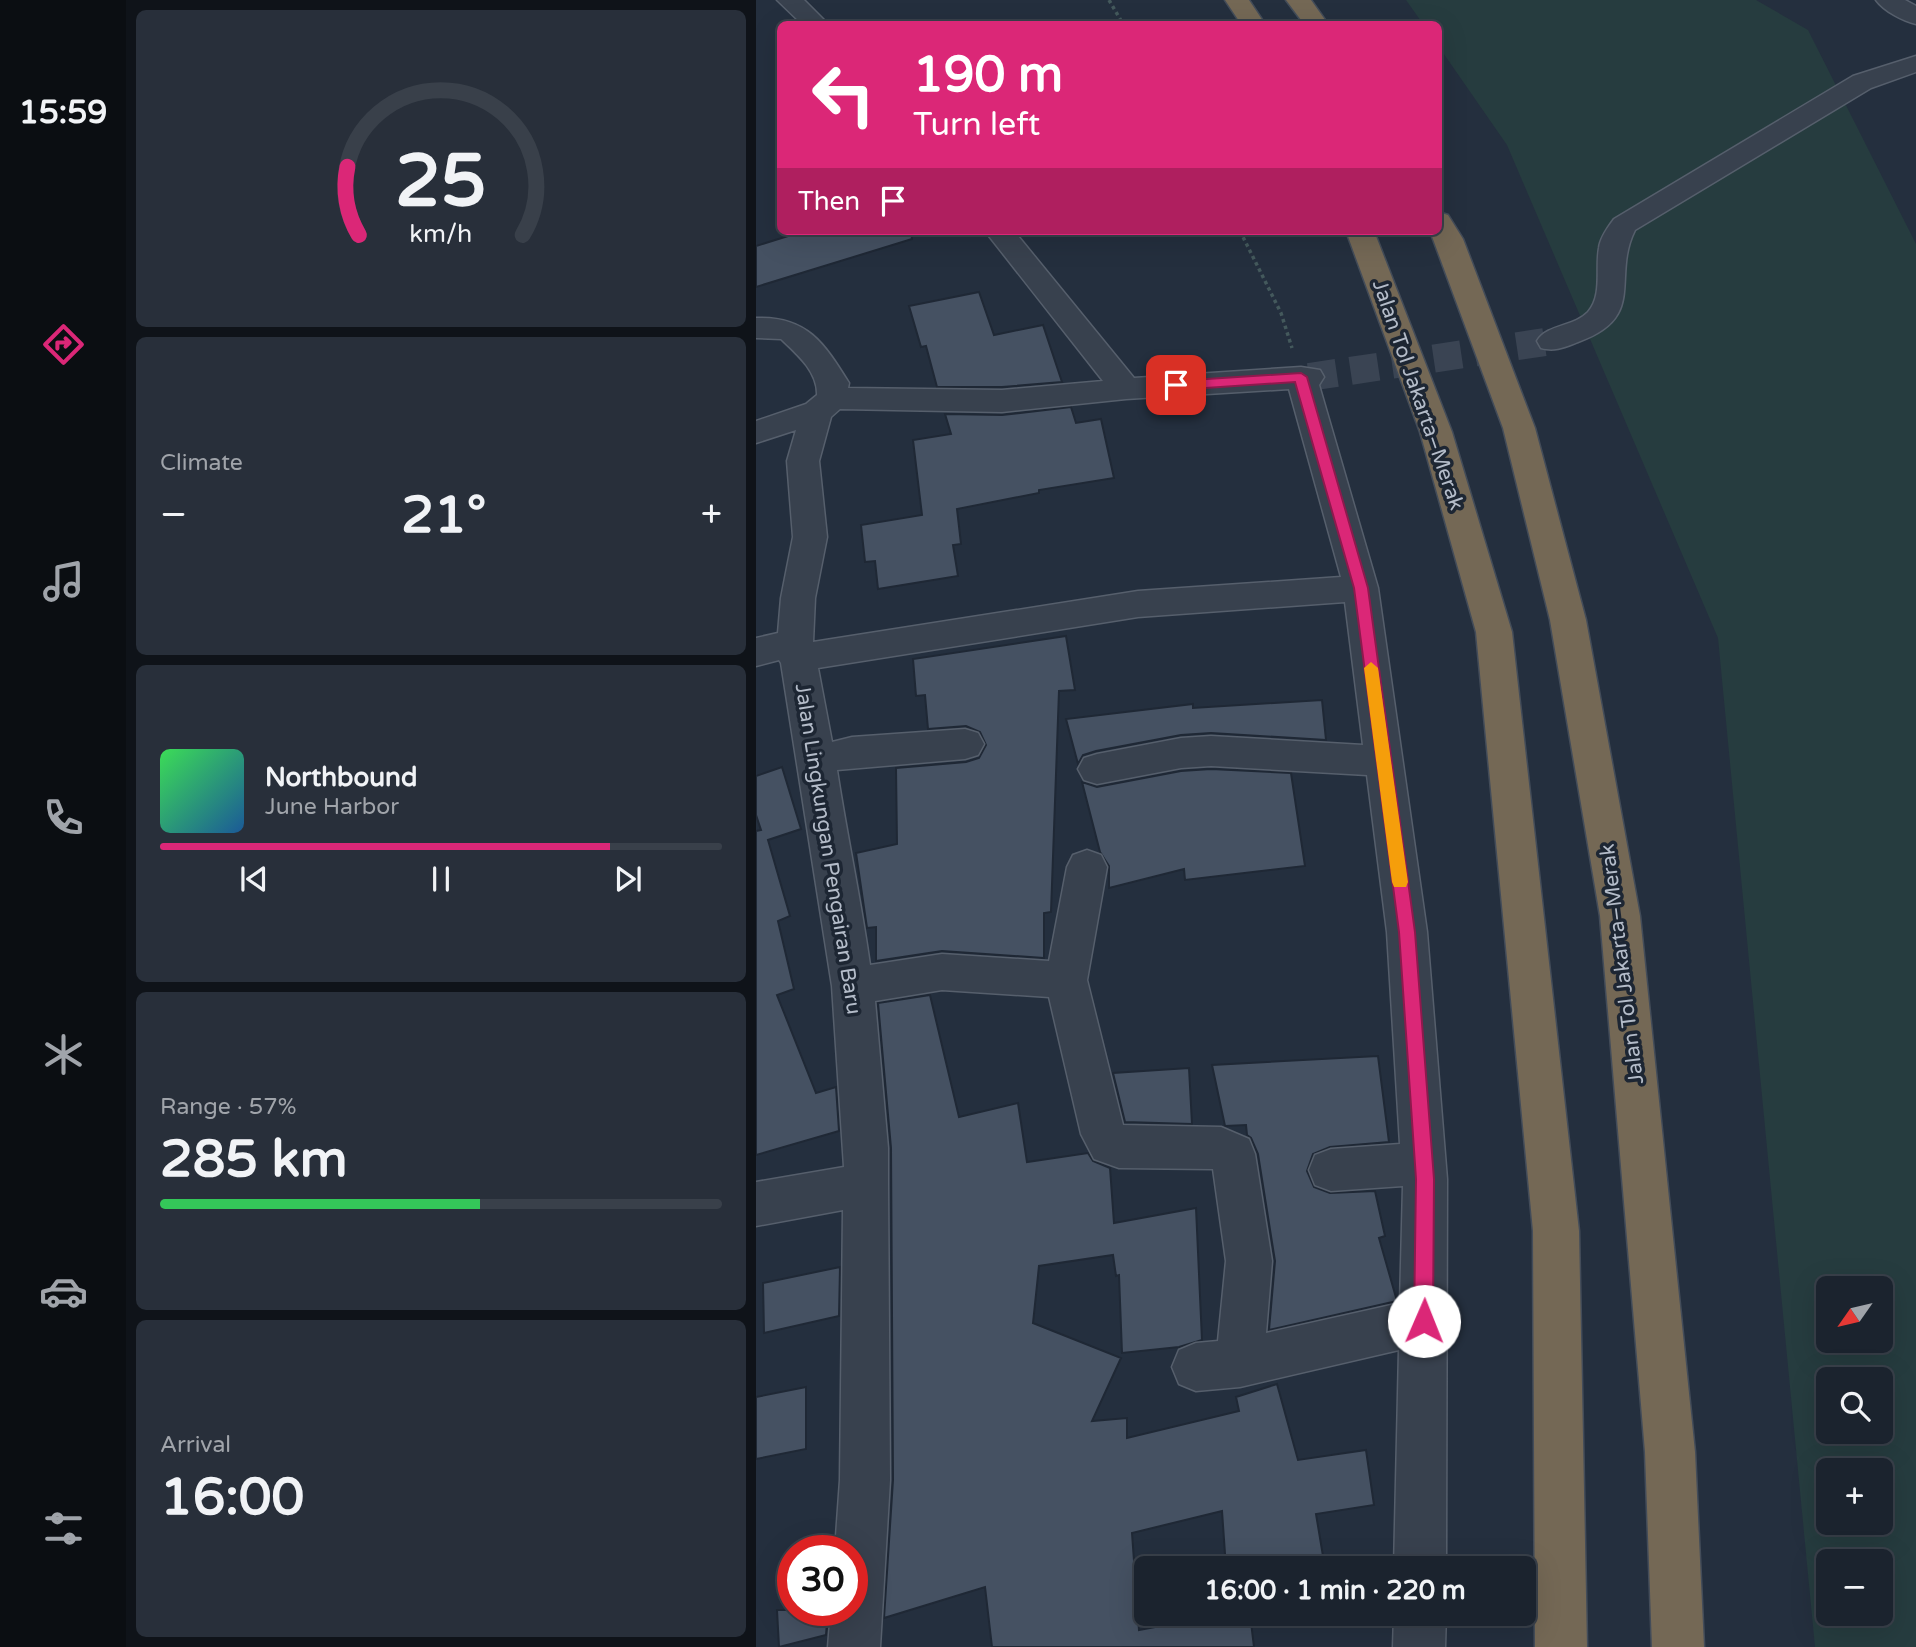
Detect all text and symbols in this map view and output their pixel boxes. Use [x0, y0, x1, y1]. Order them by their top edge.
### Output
text: 190 m [913, 46, 1063, 105]
icon: left [798, 49, 889, 140]
text: 15:59 [19, 94, 107, 132]
text: Turn left [913, 106, 1040, 144]
text: 25 [395, 138, 487, 226]
icon: arrive [874, 182, 912, 220]
text: Then [798, 186, 860, 217]
text: km/h [410, 219, 472, 249]
street label: Jalan Tol Jakarta–Merak [1367, 277, 1469, 513]
icon: directions [39, 320, 88, 369]
pin [1146, 355, 1206, 415]
icon: arrive [1157, 366, 1195, 404]
text: Climate [160, 449, 243, 477]
text: 21° [401, 484, 486, 547]
text: − [160, 492, 187, 538]
text: + [701, 492, 722, 538]
icon: music [39, 557, 88, 606]
street label: Jalan Lingkungan Pengairan Baru [789, 682, 867, 1016]
text: Northbound [265, 762, 417, 793]
icon: phone [39, 793, 88, 842]
text: June Harbor [265, 793, 399, 821]
street label: Jalan Tol Jakarta–Merak [1595, 842, 1649, 1086]
icon: previous [235, 860, 273, 898]
icon: pause [422, 860, 460, 898]
icon: next [609, 860, 647, 898]
icon: climate [39, 1030, 88, 1079]
text: Range · 57% [160, 1093, 296, 1121]
text: 285 km [160, 1128, 348, 1191]
icon: car [39, 1267, 88, 1316]
north arrow [1816, 1276, 1894, 1353]
map controls [1816, 1276, 1893, 1626]
position arrow [1387, 1284, 1461, 1358]
button: search [1816, 1367, 1893, 1444]
text: Arrival [160, 1431, 231, 1459]
button: + [1816, 1458, 1893, 1535]
text: 16:00 [160, 1466, 304, 1529]
icon: filters [39, 1504, 88, 1553]
speed limit sign: 30 [777, 1535, 868, 1626]
button: − [1816, 1549, 1893, 1626]
text: 16:00 · 1 min · 220 m [1204, 1575, 1466, 1606]

